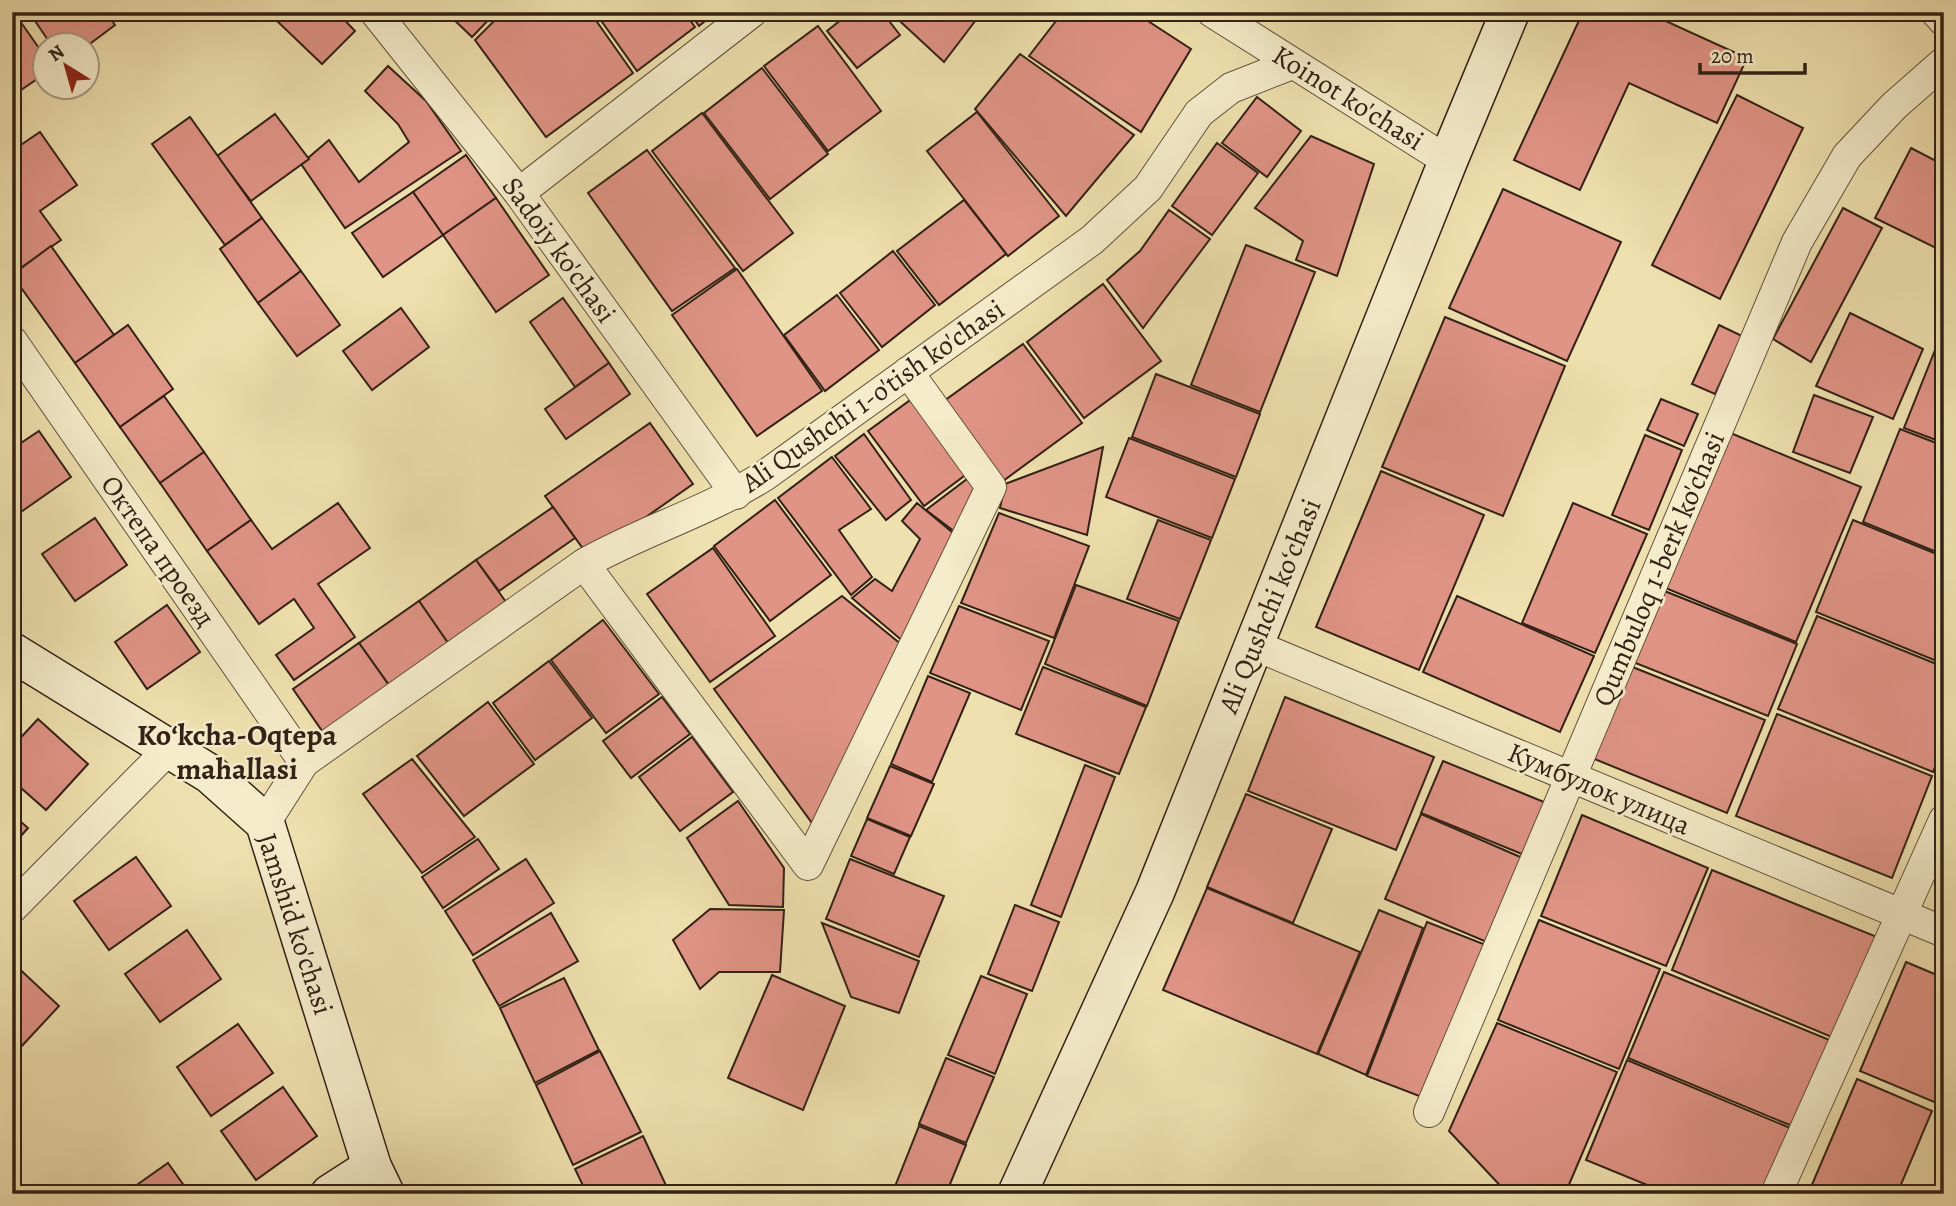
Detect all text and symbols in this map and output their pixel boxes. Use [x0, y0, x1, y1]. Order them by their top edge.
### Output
north arrow [32, 32, 102, 102]
scale bar [1700, 32, 1806, 76]
street label: Koinot ko'chasi [1265, 36, 1431, 160]
text: N [43, 39, 70, 68]
text: 20 m [1711, 42, 1754, 70]
street label: Sadoiy ko'chasi [493, 169, 625, 331]
street label: Ali Qushchi 1-o'tish ko'chasi [733, 291, 1012, 502]
street label: Qumbuloq 1-berk ko'chasi [1584, 426, 1734, 712]
street label: Октепа проезд [92, 468, 224, 634]
street label: Ali Qushchi koʻchasi [1209, 493, 1330, 720]
district label: Koʻkcha-Oqtepa mahallasi [137, 715, 337, 789]
street label: Кумбулок улица [1502, 733, 1696, 845]
street label: Jamshid ko'chasi [248, 828, 342, 1020]

